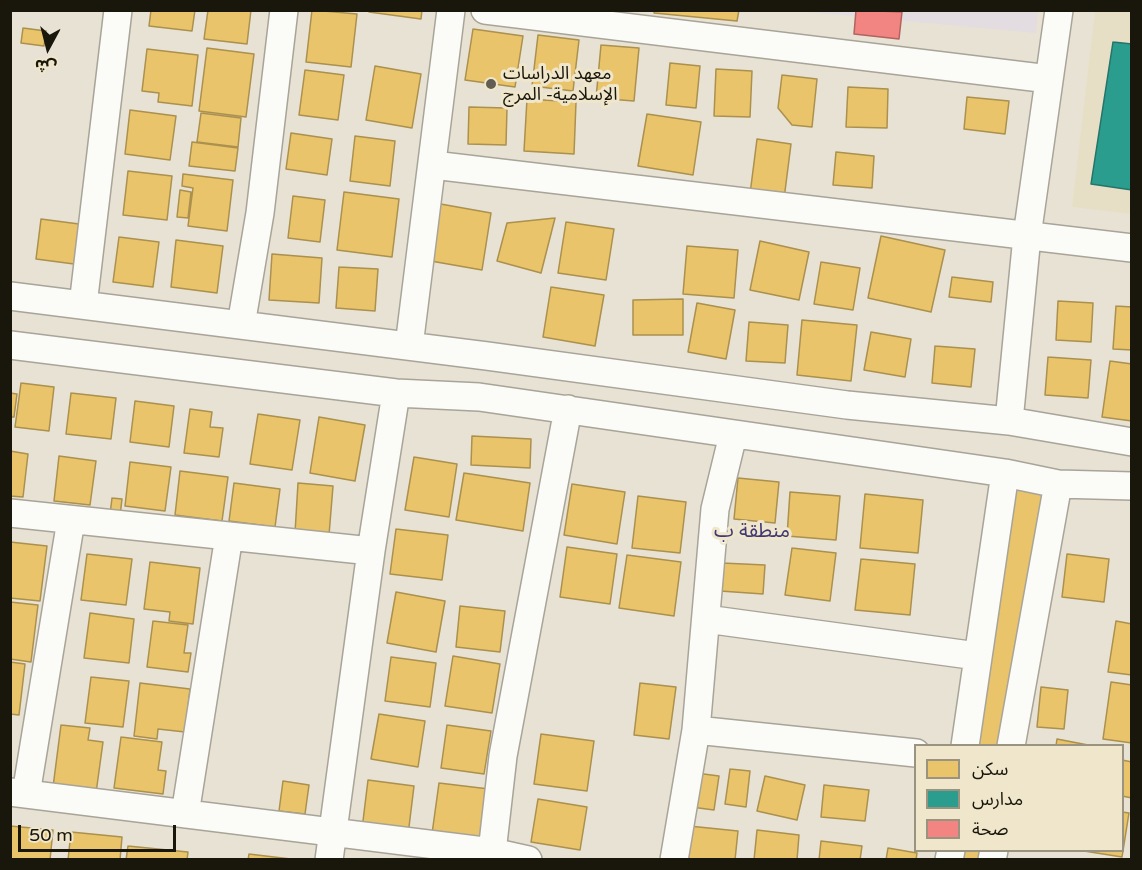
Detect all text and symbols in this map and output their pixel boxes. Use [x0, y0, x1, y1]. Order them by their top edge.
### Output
north arrow [18, 18, 78, 78]
text: ش [34, 55, 58, 77]
place label: معهد الدراسات الإسلامية- المرج [503, 63, 618, 106]
marker: معهد الدراسات الإسلامية- المرج [484, 77, 498, 91]
district label: منطقة ب [714, 520, 790, 544]
legend [914, 744, 1124, 852]
text: سكن [972, 758, 1008, 780]
text: مدارس [972, 788, 1023, 810]
scale bar [21, 813, 178, 851]
text: صحة [972, 818, 1008, 840]
text: 50 m [29, 824, 73, 846]

